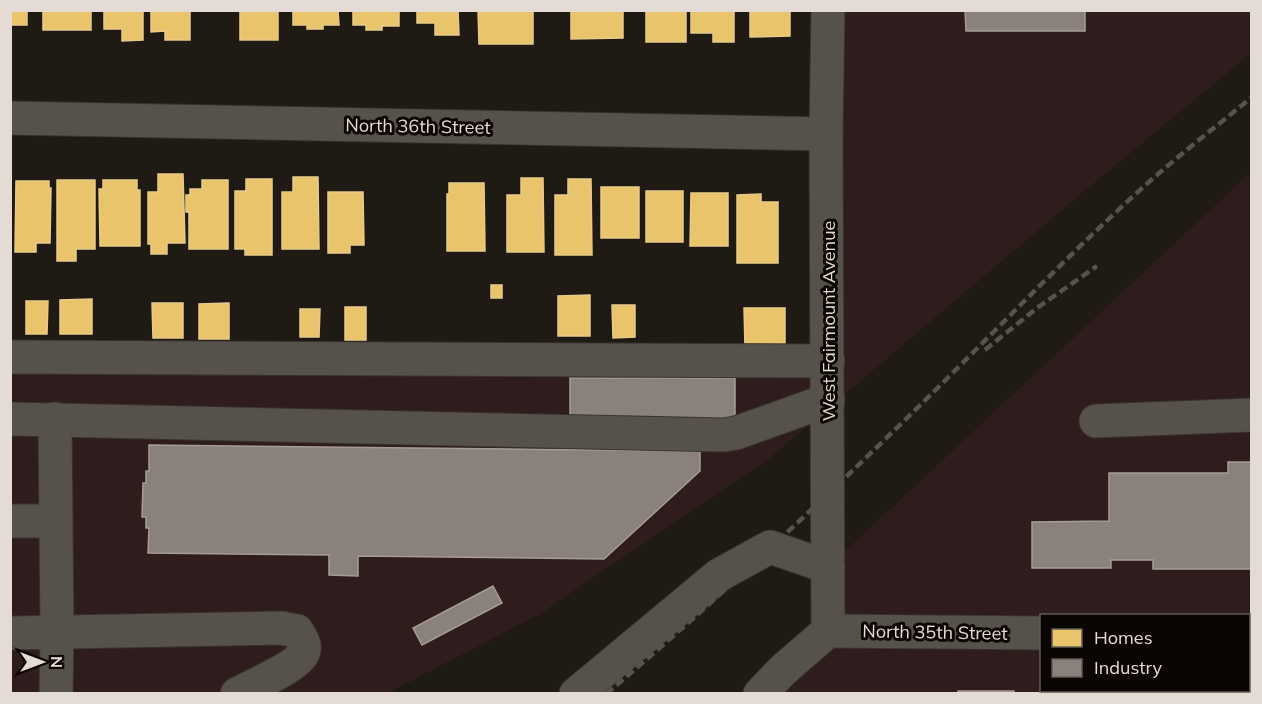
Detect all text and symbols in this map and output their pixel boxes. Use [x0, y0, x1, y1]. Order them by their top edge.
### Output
street label: North 36th Street [345, 113, 491, 139]
street label: West Fairmount Avenue [817, 221, 840, 421]
legend [1040, 614, 1250, 692]
street label: North 35th Street [862, 619, 1008, 645]
text: Homes [1094, 626, 1153, 649]
north arrow [12, 632, 72, 692]
text: N [47, 656, 67, 668]
text: Industry [1094, 656, 1163, 679]

